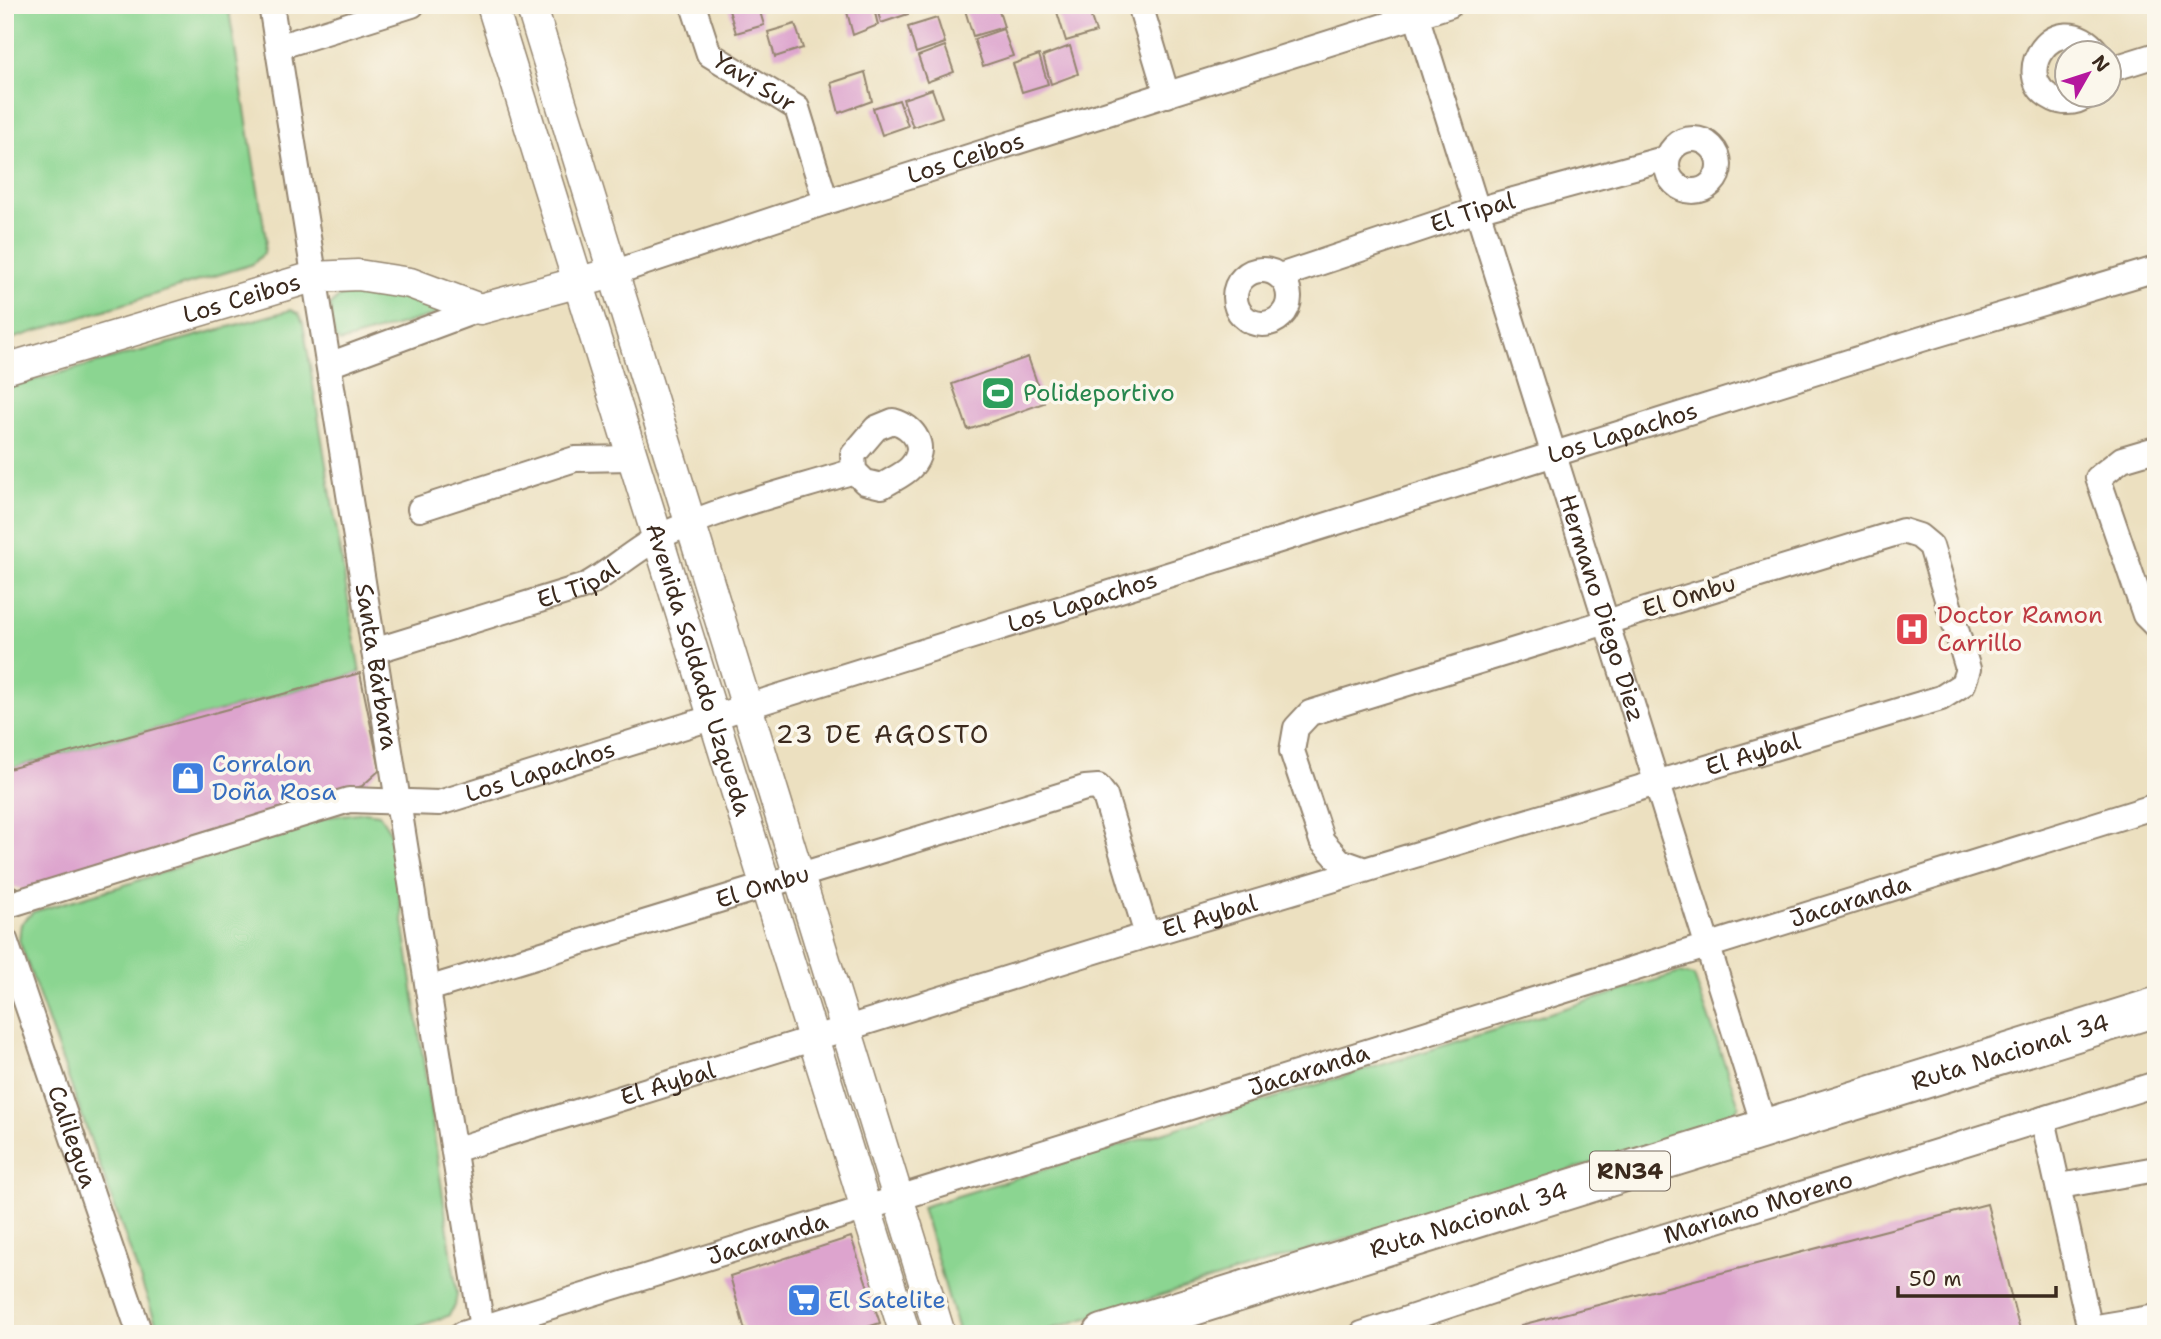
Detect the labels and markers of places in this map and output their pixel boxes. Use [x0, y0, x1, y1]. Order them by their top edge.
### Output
sports icon: Polideportivo [979, 374, 1017, 412]
place label: Polideportivo [1023, 377, 1175, 409]
place label: Doctor Ramon Carrillo [1937, 599, 2103, 659]
hospital icon: Doctor Ramon Carrillo [1893, 610, 1931, 648]
place label: Corralon Doña Rosa [212, 748, 336, 808]
shop icon: Corralon Doña Rosa [169, 759, 207, 797]
supermarket icon: El Satelite [785, 1281, 823, 1319]
place label: El Satelite [828, 1284, 946, 1316]

